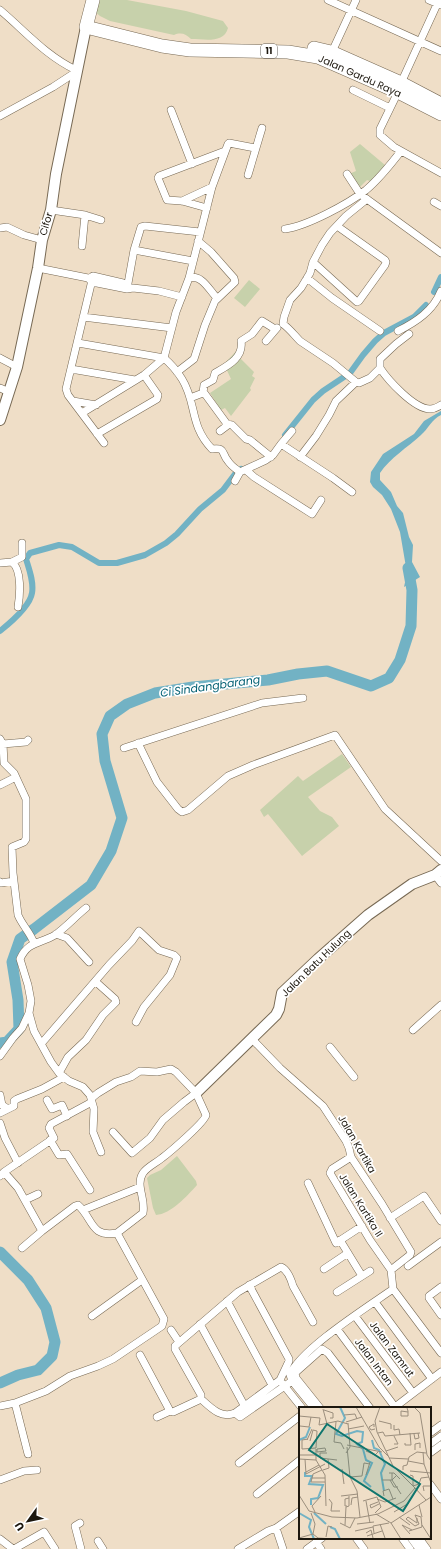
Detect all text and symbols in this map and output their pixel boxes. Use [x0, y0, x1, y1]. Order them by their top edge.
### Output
road number: 11 [261, 44, 277, 58]
street label: Jalan Gardu Raya [316, 51, 404, 101]
street label: Cifor [35, 210, 57, 237]
water label: Ci Sindangbarang [159, 671, 262, 701]
street label: Jalan Batu Hulung [278, 926, 354, 1000]
street label: Jalan Kartika [334, 1112, 380, 1176]
street label: Jalan Kartika II [335, 1170, 387, 1240]
street label: Jalan Zamrut [366, 1318, 418, 1380]
street label: Jalan Intan [351, 1335, 397, 1389]
inset map [299, 1407, 431, 1539]
north arrow [8, 1501, 48, 1541]
text: U [11, 1519, 28, 1534]

